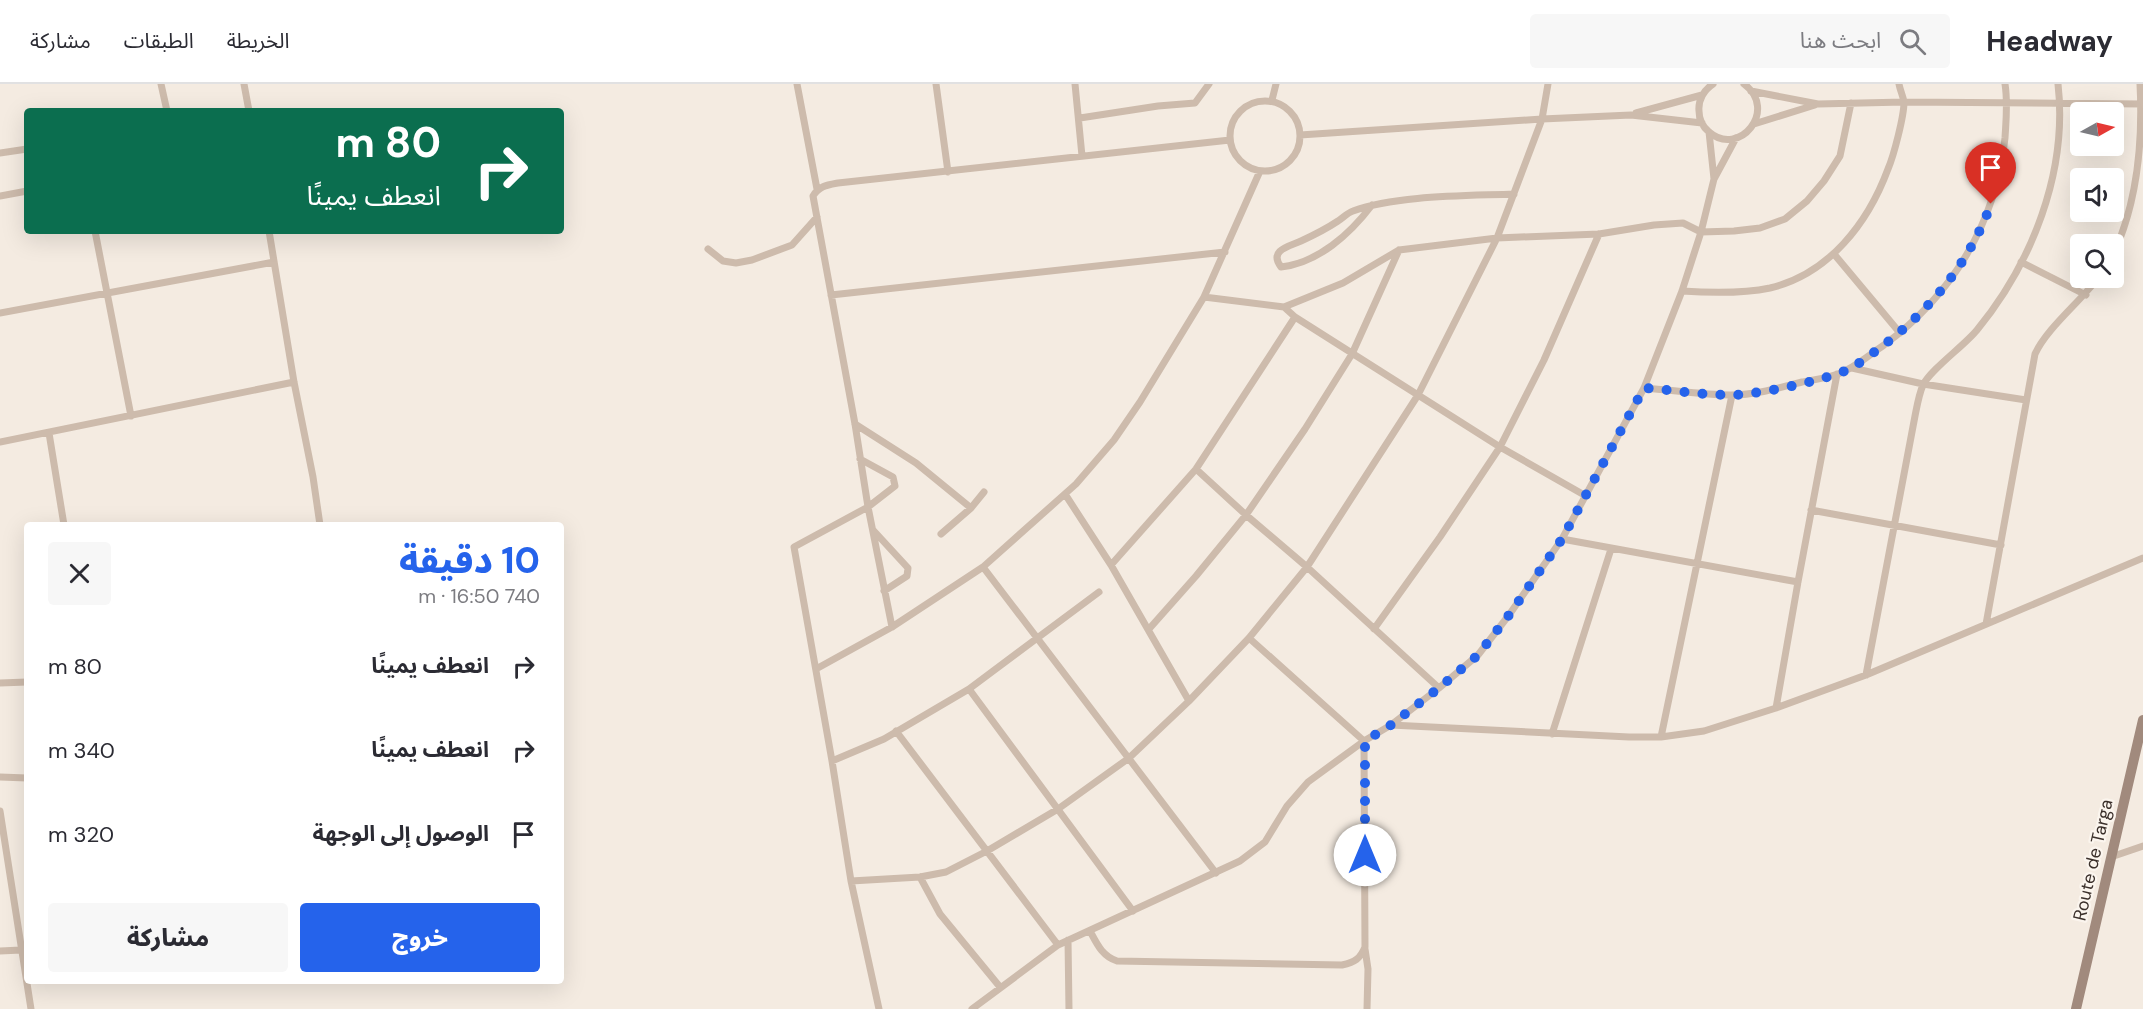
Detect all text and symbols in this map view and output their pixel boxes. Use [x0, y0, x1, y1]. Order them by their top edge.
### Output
search box [1530, 14, 1950, 68]
text: Headway [1986, 23, 2113, 60]
icon: search [1896, 25, 1929, 58]
text: ابحث هنا [1800, 26, 1881, 55]
text: مشاركة [30, 27, 91, 55]
text: الطبقات [124, 27, 194, 55]
text: الخريطة [227, 27, 290, 55]
north arrow [2070, 102, 2124, 156]
map controls [2070, 102, 2124, 288]
text: 80 m [335, 115, 441, 170]
icon: right [462, 132, 540, 210]
pin [1965, 142, 2016, 204]
icon: arrive [1974, 151, 2007, 184]
button: sound [2070, 168, 2124, 222]
text: انعطف يمينًا [306, 178, 441, 213]
button: search [2070, 234, 2124, 288]
text: 10 دقيقة [399, 537, 540, 584]
button: close [48, 542, 111, 605]
text: 740 m · 16:50 [418, 583, 540, 609]
icon: right [507, 650, 540, 683]
text: انعطف يمينًا [371, 651, 489, 680]
text: 80 m [48, 652, 102, 681]
icon: right [507, 734, 540, 767]
text: انعطف يمينًا [371, 735, 489, 764]
text: 340 m [48, 736, 115, 765]
street label: Route de Targa [2067, 797, 2119, 923]
icon: arrive [507, 818, 540, 851]
text: الوصول إلى الوجهة [313, 819, 489, 848]
text: 320 m [48, 820, 114, 849]
position arrow [1333, 823, 1397, 887]
button: مشاركة [48, 903, 288, 972]
button: خروج [300, 903, 540, 972]

